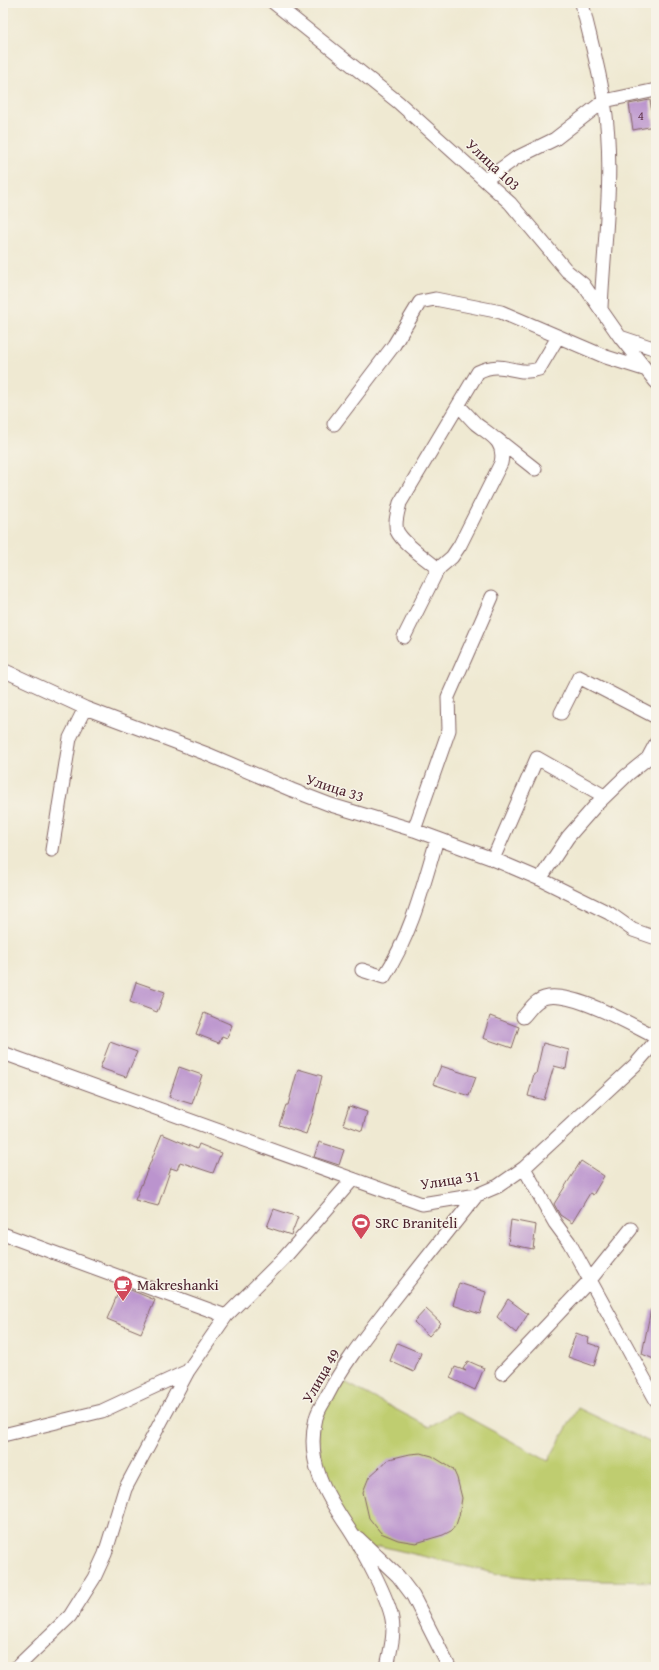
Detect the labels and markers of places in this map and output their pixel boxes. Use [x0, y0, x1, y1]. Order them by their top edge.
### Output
sports icon: SRC Braniteli [350, 1212, 372, 1240]
place label: SRC Braniteli [375, 1212, 457, 1233]
cafe icon: Makreshanki [112, 1274, 134, 1302]
place label: Makreshanki [137, 1274, 219, 1295]

